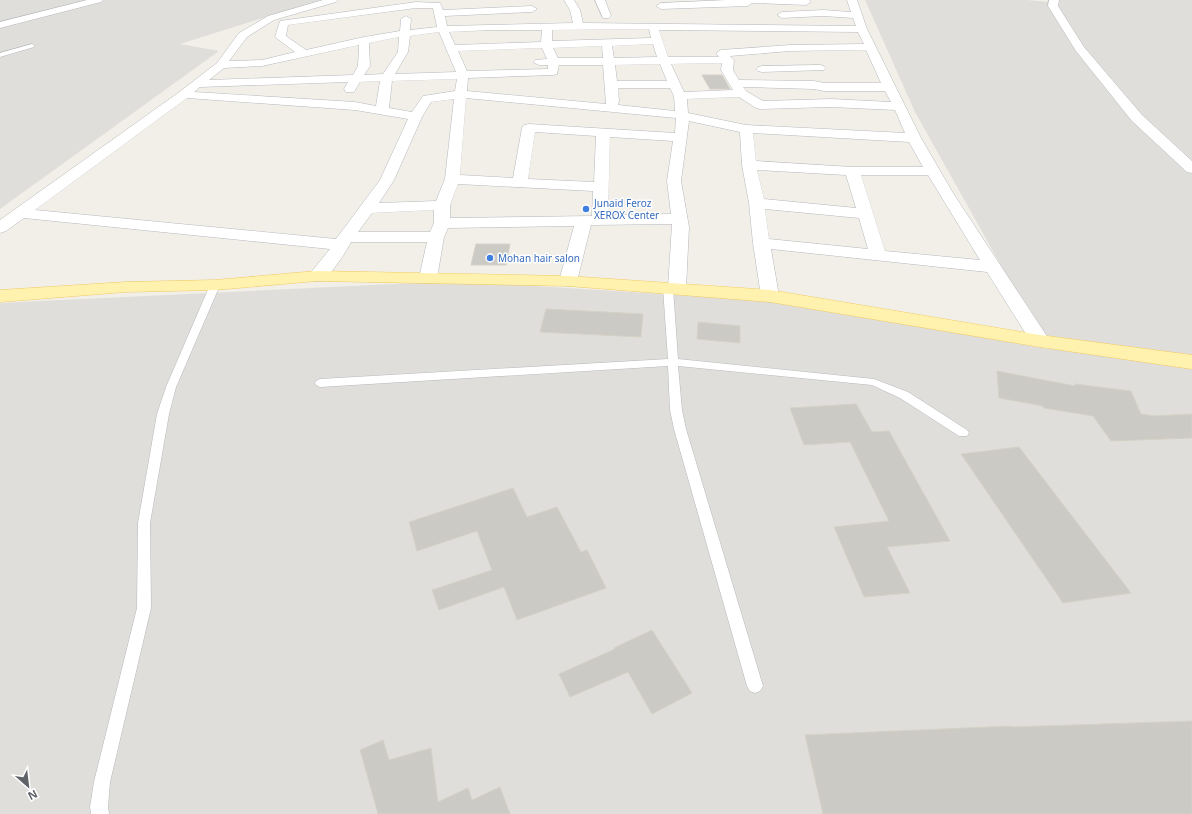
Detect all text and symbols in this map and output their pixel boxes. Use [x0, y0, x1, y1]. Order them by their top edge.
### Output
place label: Junaid Feroz XEROX Center [593, 196, 659, 222]
marker: Junaid Feroz XEROX Center [581, 204, 591, 214]
place label: Mohan hair salon [498, 251, 580, 265]
marker: Mohan hair salon [485, 253, 495, 263]
north arrow [8, 766, 48, 806]
text: N [25, 787, 40, 804]

